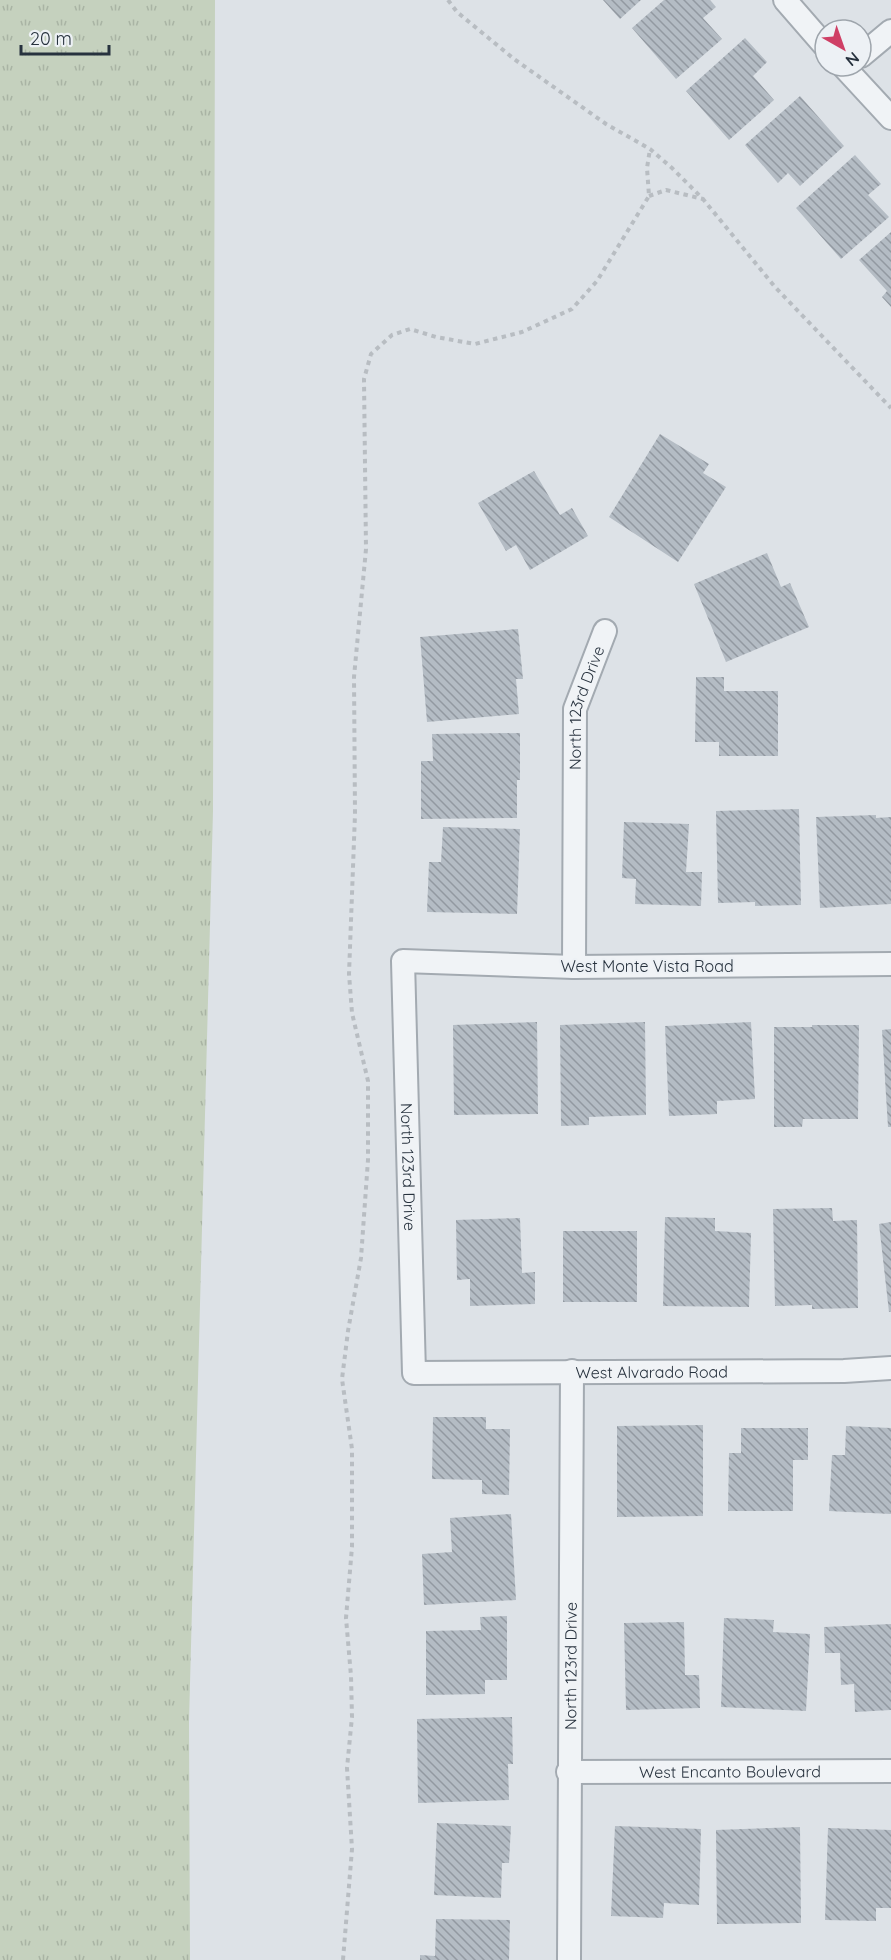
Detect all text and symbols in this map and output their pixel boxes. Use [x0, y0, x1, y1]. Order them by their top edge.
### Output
scale bar [21, 18, 110, 56]
north arrow [813, 18, 873, 78]
text: 20 m [30, 27, 72, 50]
text: N [842, 48, 864, 71]
street label: North 123rd Drive [565, 643, 608, 770]
street label: West Monte Vista Road [560, 956, 734, 976]
street label: North 123rd Drive [397, 1103, 420, 1231]
street label: West Alvarado Road [575, 1362, 728, 1382]
street label: North 123rd Drive [560, 1602, 581, 1730]
street label: West Encanto Boulevard [639, 1761, 821, 1782]

